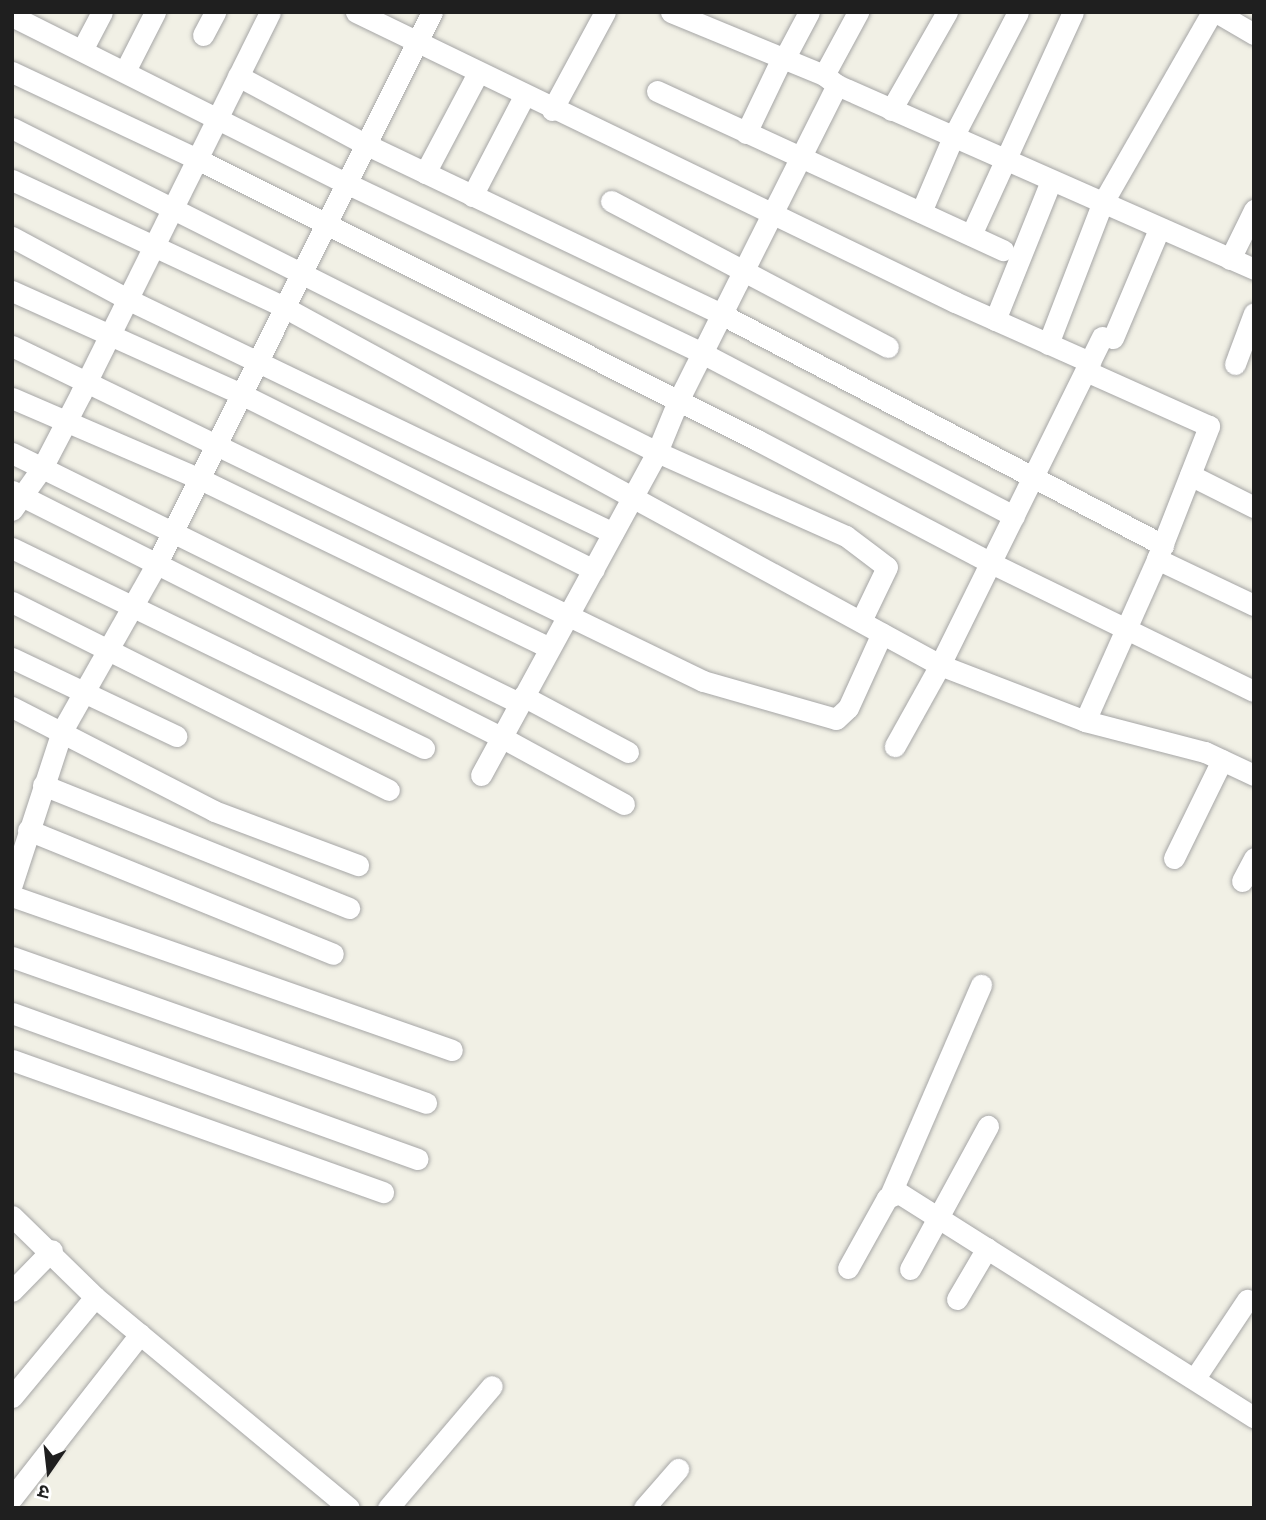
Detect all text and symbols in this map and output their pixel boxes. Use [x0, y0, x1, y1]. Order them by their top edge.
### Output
north arrow [14, 1436, 84, 1506]
text: उ [35, 1477, 52, 1506]

